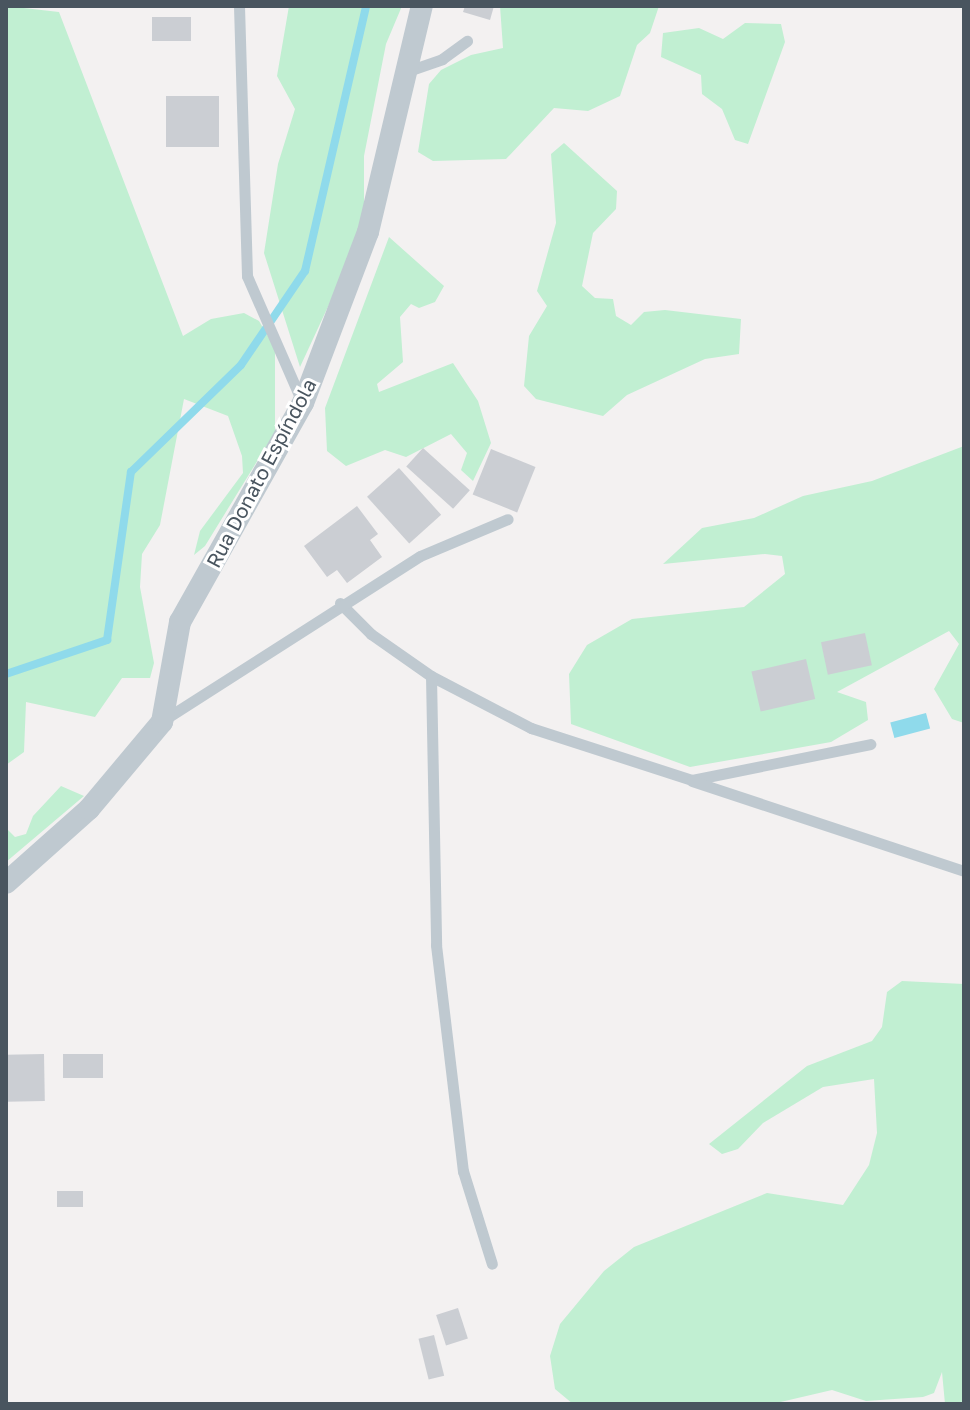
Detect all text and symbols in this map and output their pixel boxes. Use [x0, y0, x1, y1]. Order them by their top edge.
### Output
street label: Rua Donato Espíndola [201, 374, 321, 572]

